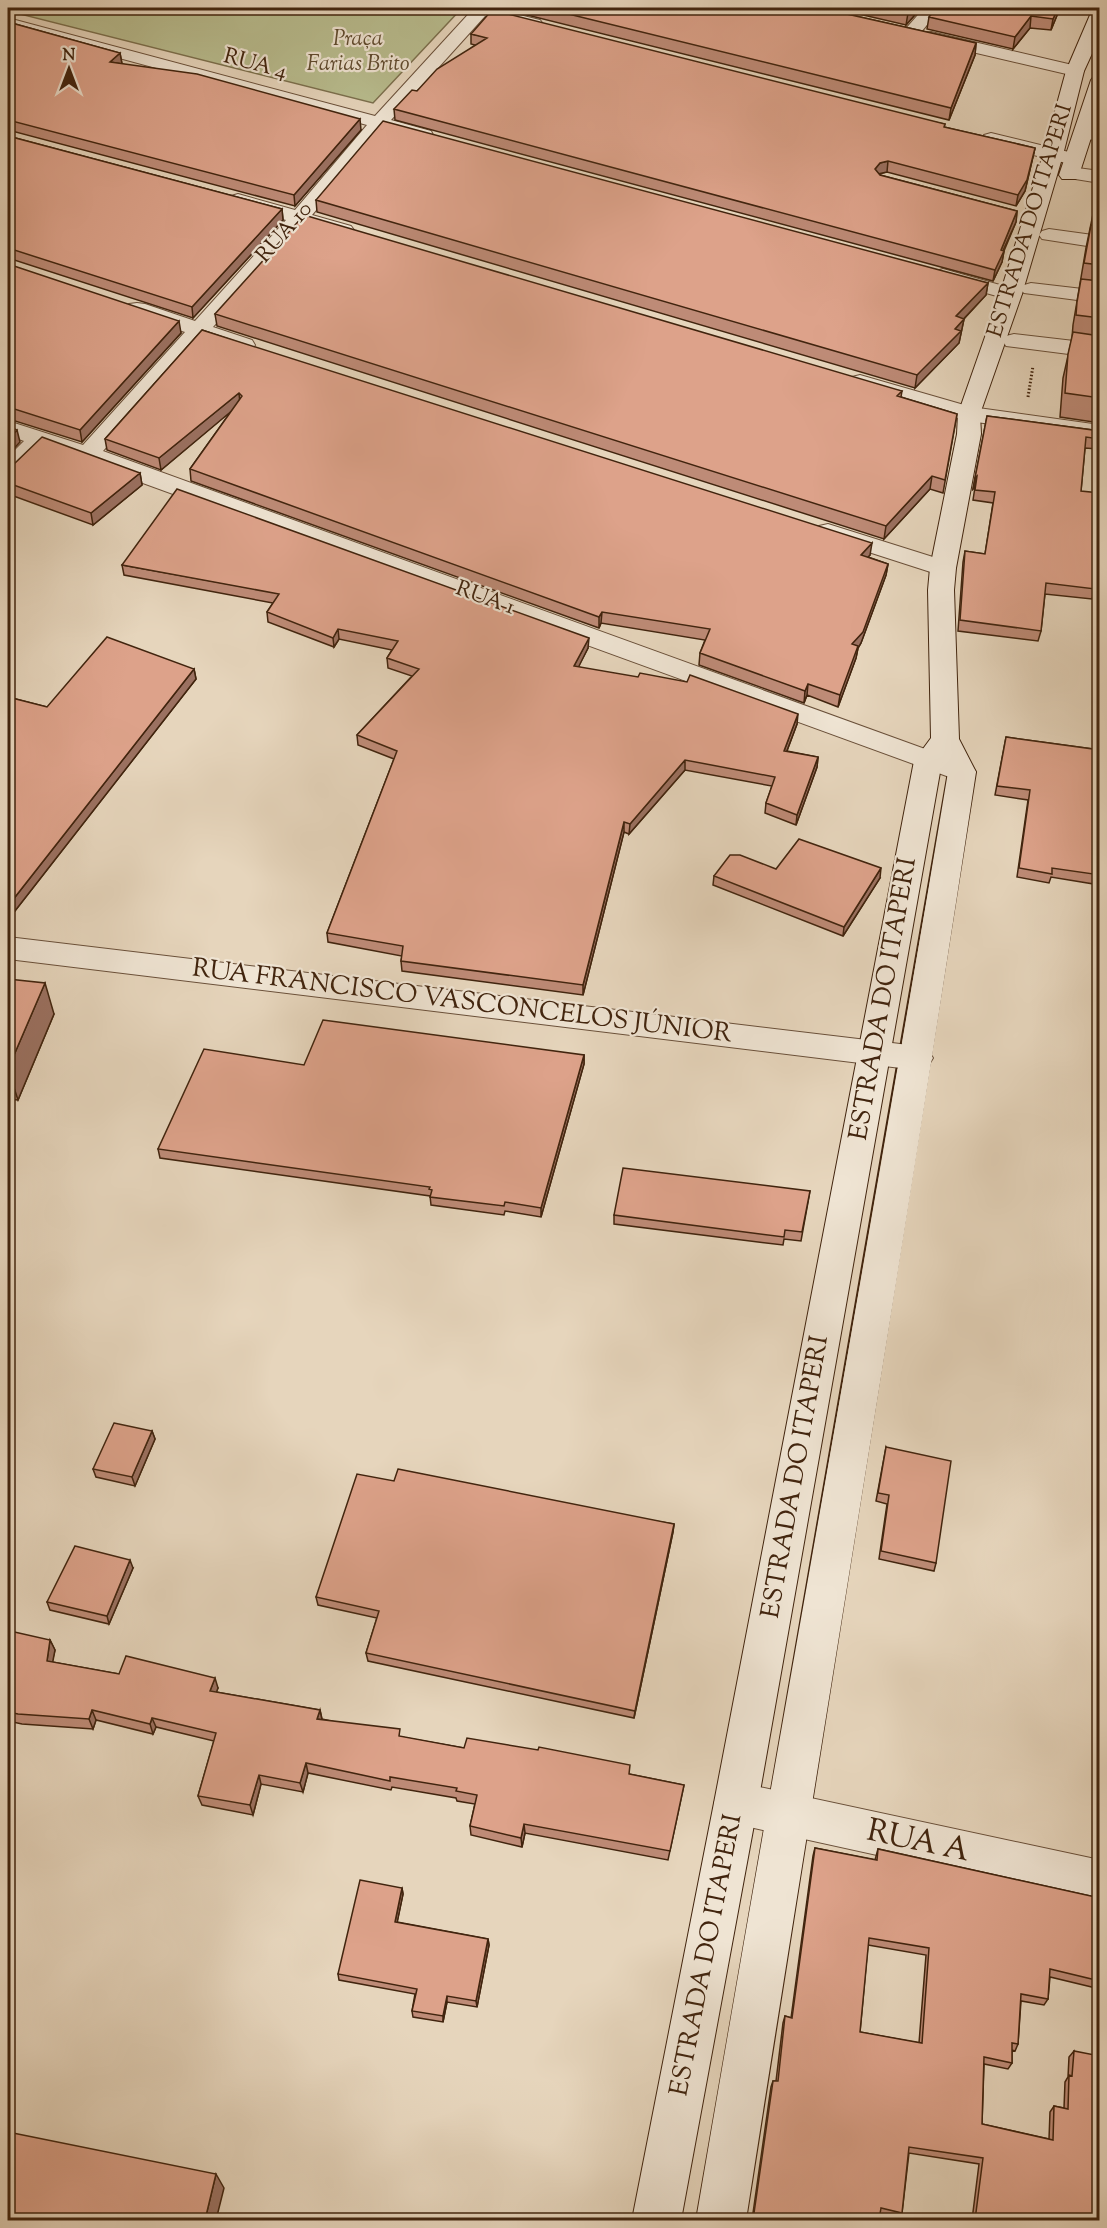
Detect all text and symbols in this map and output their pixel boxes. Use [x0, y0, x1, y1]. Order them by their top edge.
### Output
park label: Praça Farias Brito [307, 24, 410, 81]
north arrow [39, 39, 99, 99]
street label: RUA 4 [220, 41, 290, 89]
text: N [63, 45, 76, 68]
street label: ESTRADA DO ITAPERI [980, 100, 1082, 342]
street label: RUA 10 [249, 195, 321, 271]
street label: RUA 1 [451, 574, 520, 625]
street label: ESTRADA DO ITAPERI [841, 854, 927, 1143]
street label: RUA FRANCISCO VASCONCELOS JÚNIOR [190, 951, 734, 1054]
street label: ESTRADA DO ITAPERI [753, 1332, 839, 1621]
street label: RUA A [862, 1809, 974, 1875]
street label: ESTRADA DO ITAPERI [661, 1810, 753, 2099]

